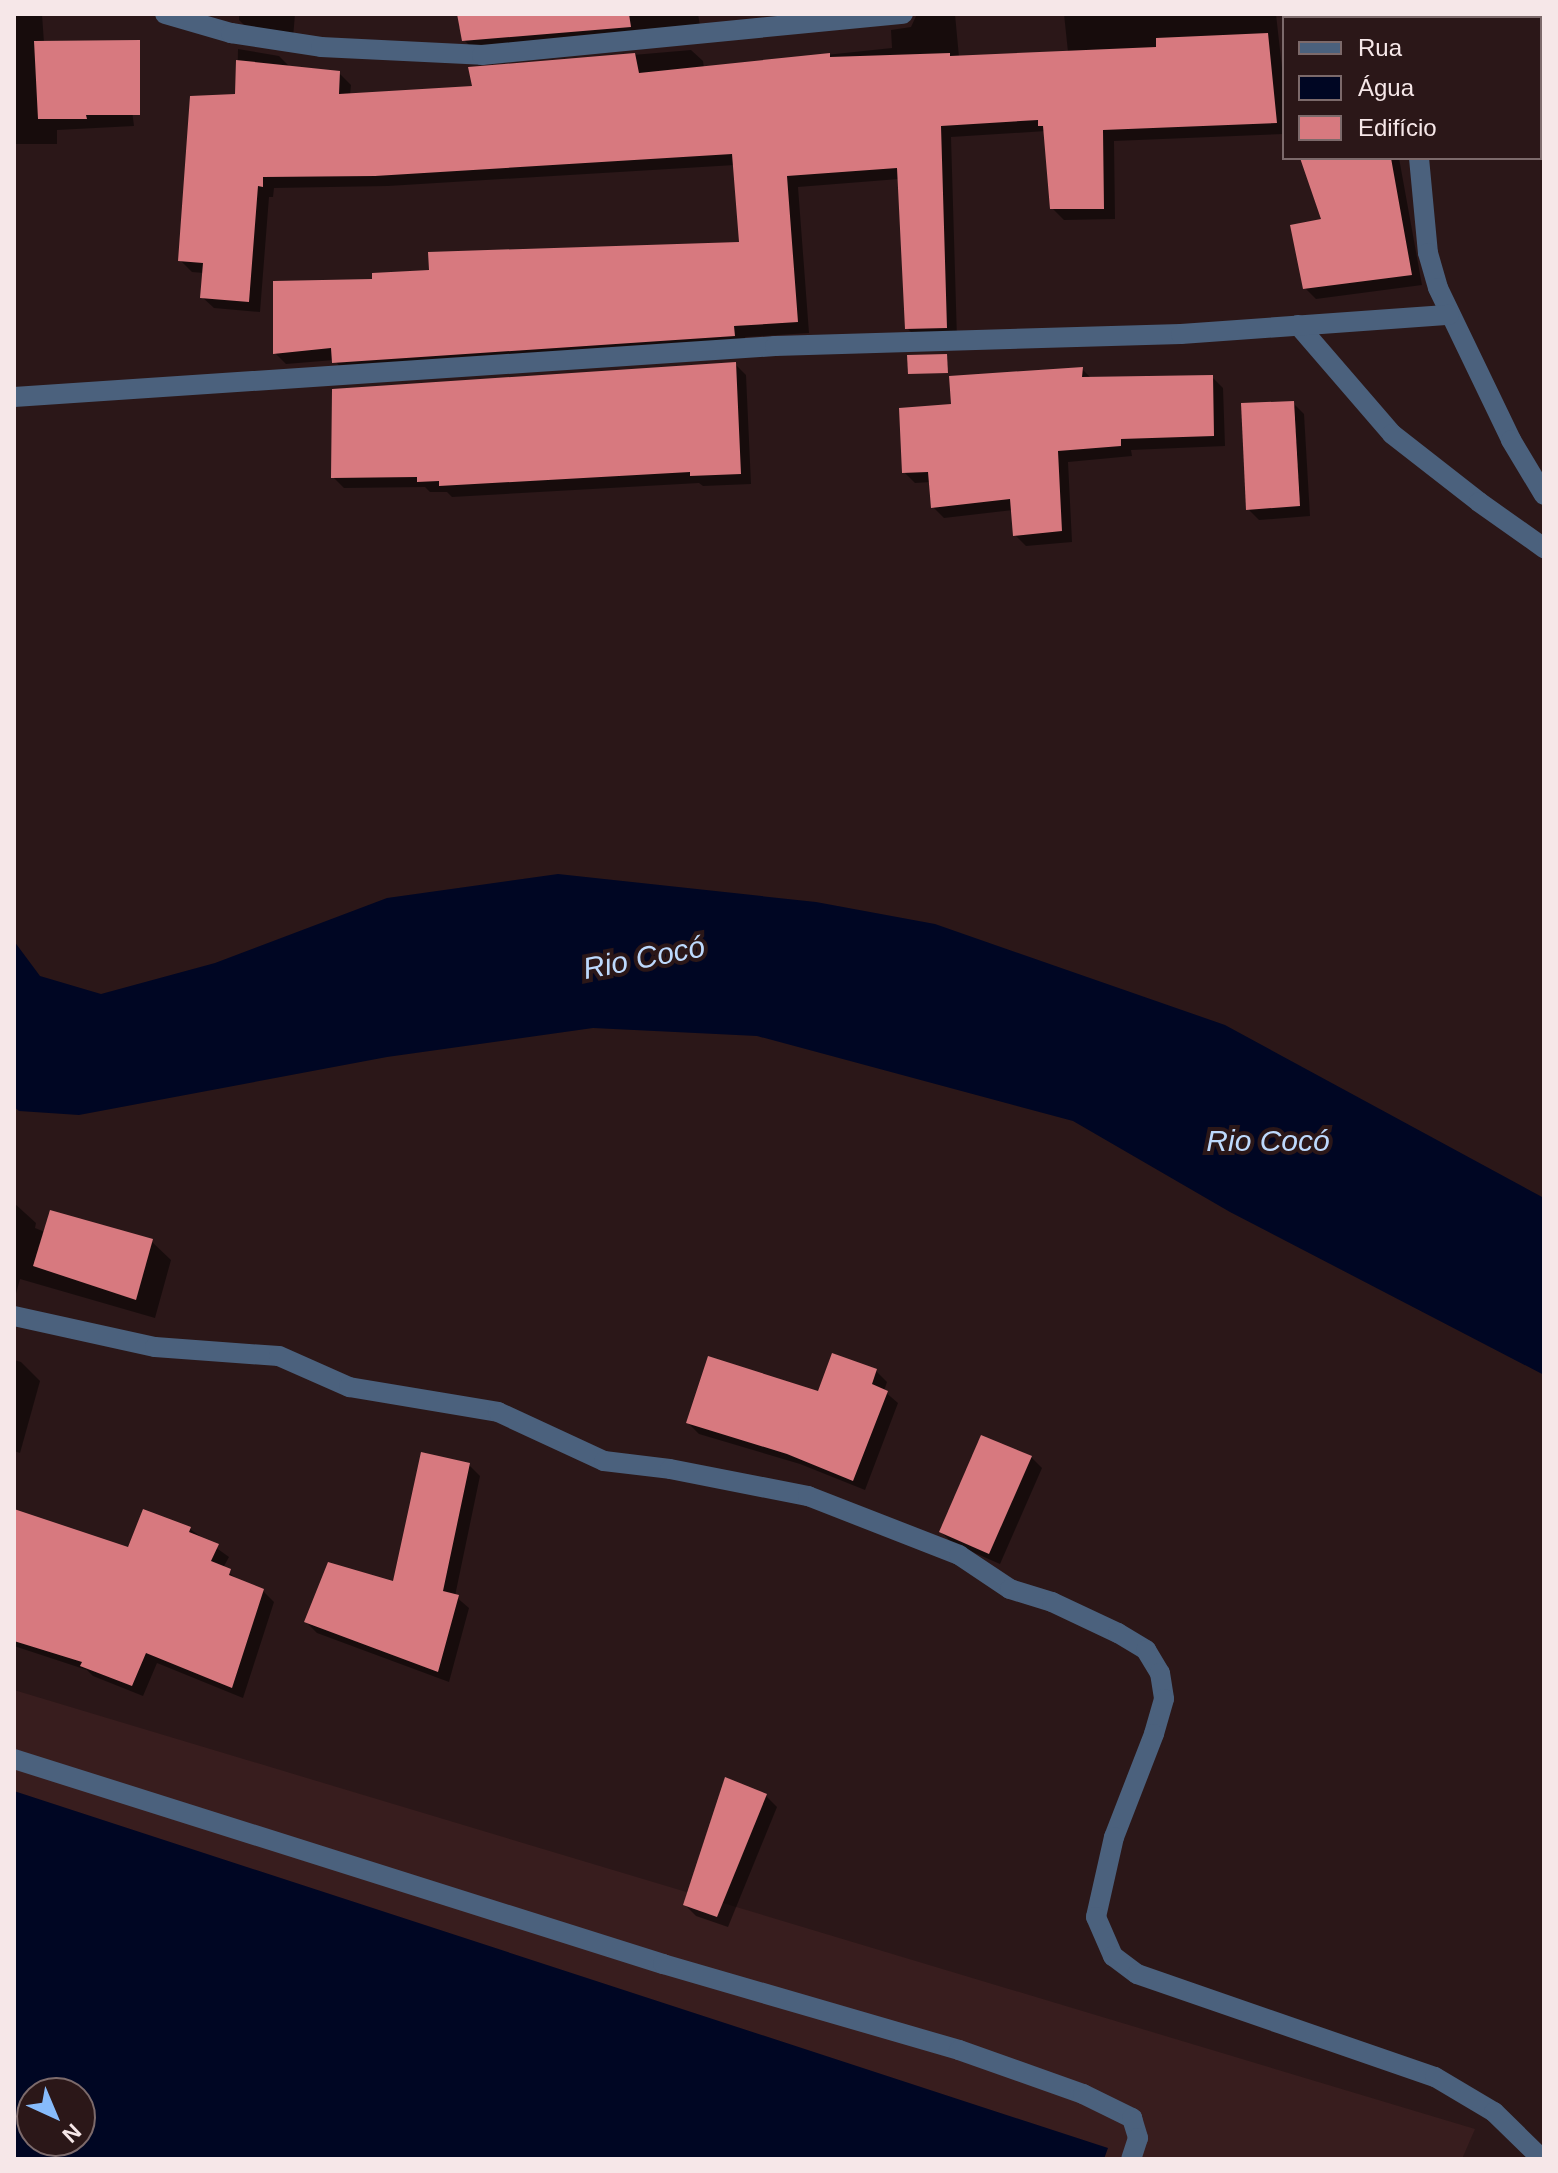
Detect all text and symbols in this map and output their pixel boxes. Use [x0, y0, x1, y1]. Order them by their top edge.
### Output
legend [1282, 16, 1542, 160]
text: Rua [1358, 34, 1402, 61]
text: Água [1358, 74, 1414, 101]
text: Edifício [1358, 114, 1437, 141]
water label: Rio Cocó [580, 929, 708, 987]
water label: Rio Cocó [1206, 1123, 1330, 1159]
north arrow [16, 2077, 96, 2157]
text: N [57, 2119, 86, 2148]

